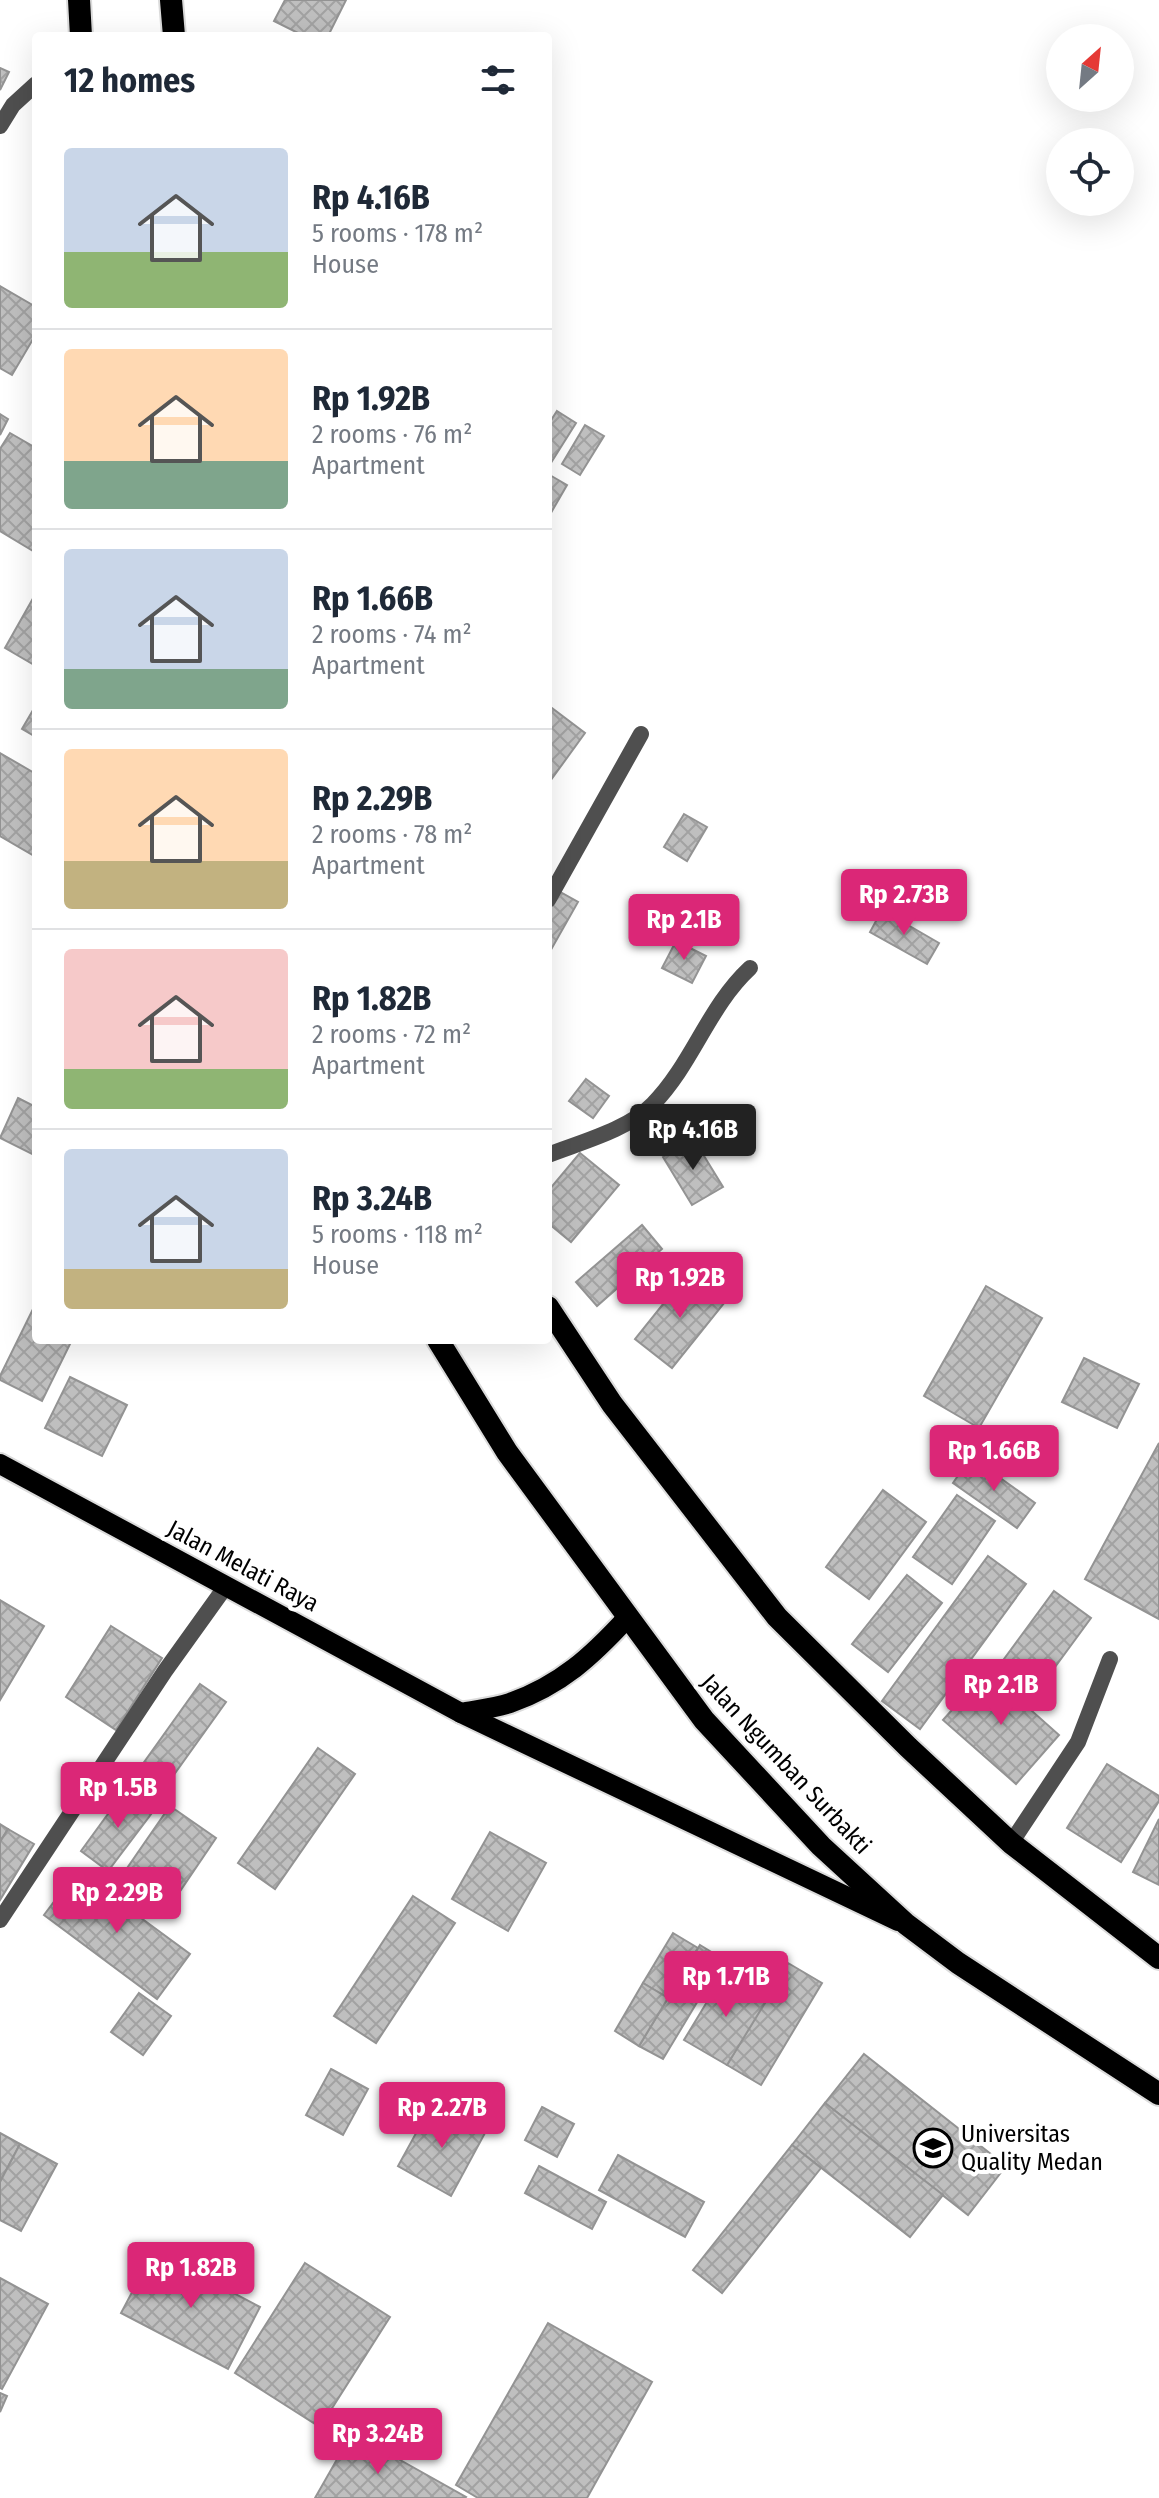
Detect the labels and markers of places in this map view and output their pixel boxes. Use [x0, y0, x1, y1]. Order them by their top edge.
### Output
pin: Rp 2.73B [821, 869, 987, 937]
pin: Rp 2.1B [610, 894, 758, 962]
pin: Rp 4.16B [610, 1104, 776, 1172]
pin: Rp 1.92B [597, 1252, 763, 1320]
pin: Rp 1.66B [911, 1425, 1077, 1493]
pin: Rp 2.1B [927, 1659, 1075, 1727]
pin: Rp 1.5B [44, 1762, 192, 1830]
pin: Rp 2.29B [34, 1867, 200, 1935]
pin: Rp 1.71B [643, 1951, 809, 2019]
pin: Rp 2.27B [359, 2082, 525, 2150]
place label: Universitas Quality Medan [961, 2120, 1103, 2176]
school or university icon: Universitas Quality Medan [912, 2127, 954, 2169]
pin: Rp 1.82B [108, 2242, 274, 2310]
pin: Rp 3.24B [295, 2408, 461, 2476]

